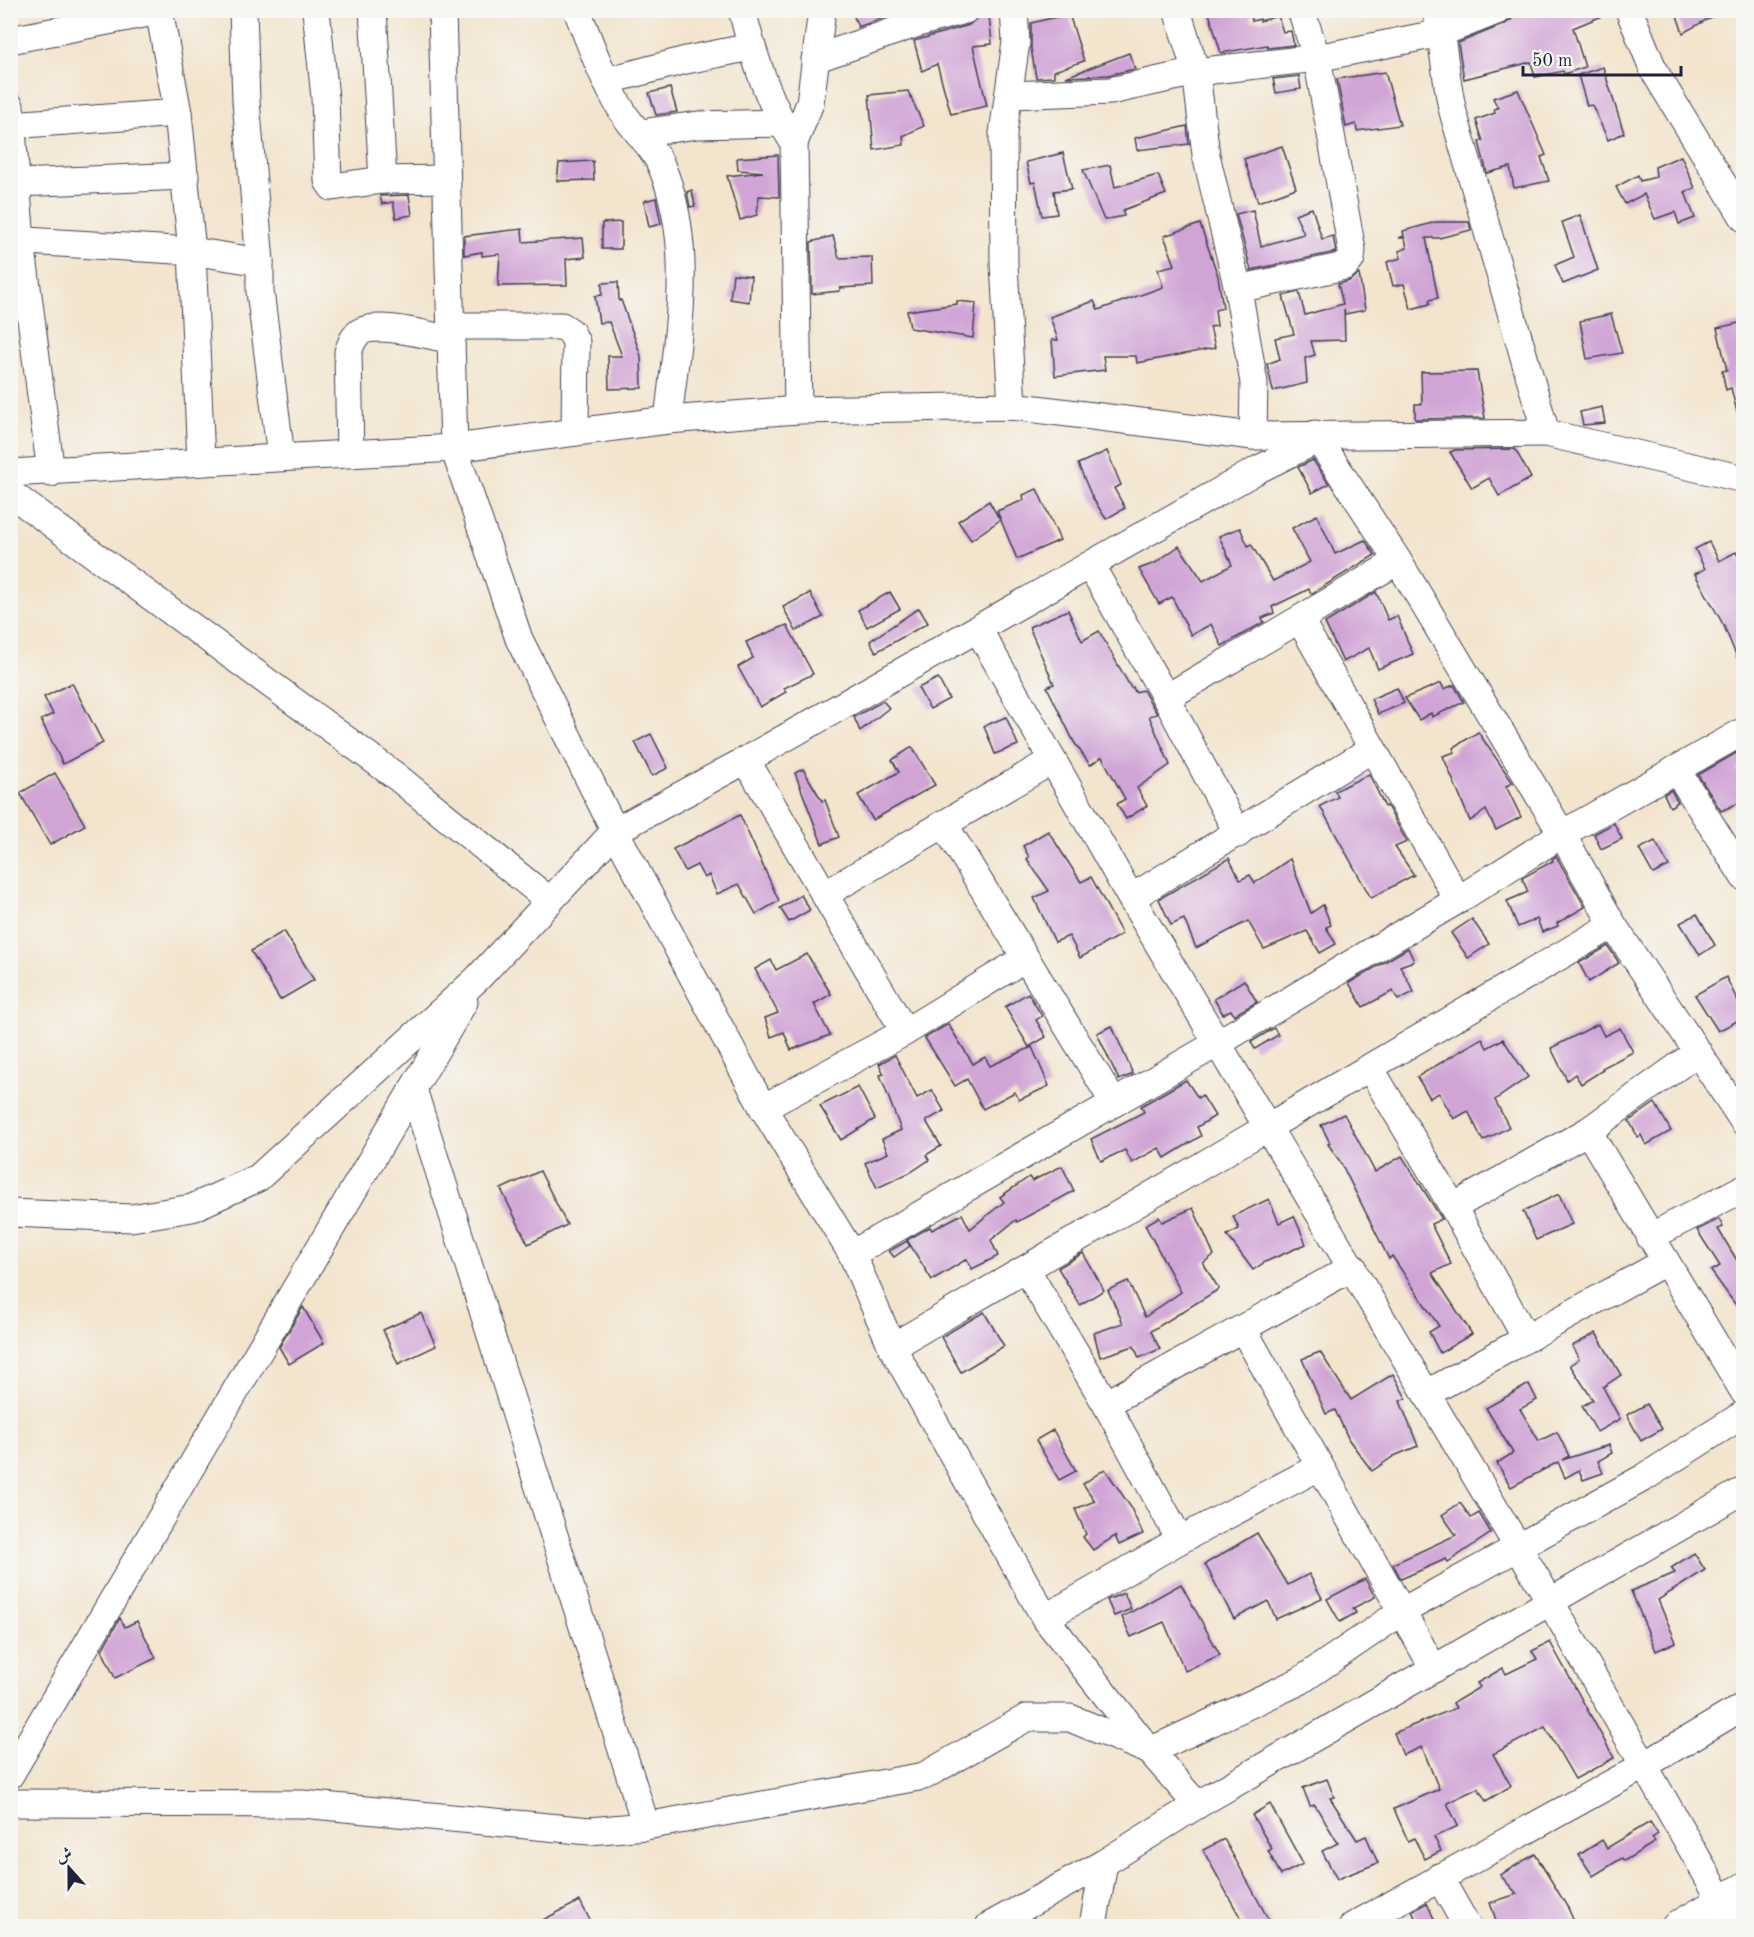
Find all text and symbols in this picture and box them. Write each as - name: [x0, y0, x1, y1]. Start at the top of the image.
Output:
- scale bar: [1523, 39, 1680, 77]
- text: 50 m: [1532, 52, 1572, 70]
- north arrow: [39, 1838, 99, 1898]
- text: ش: [54, 1846, 75, 1866]

